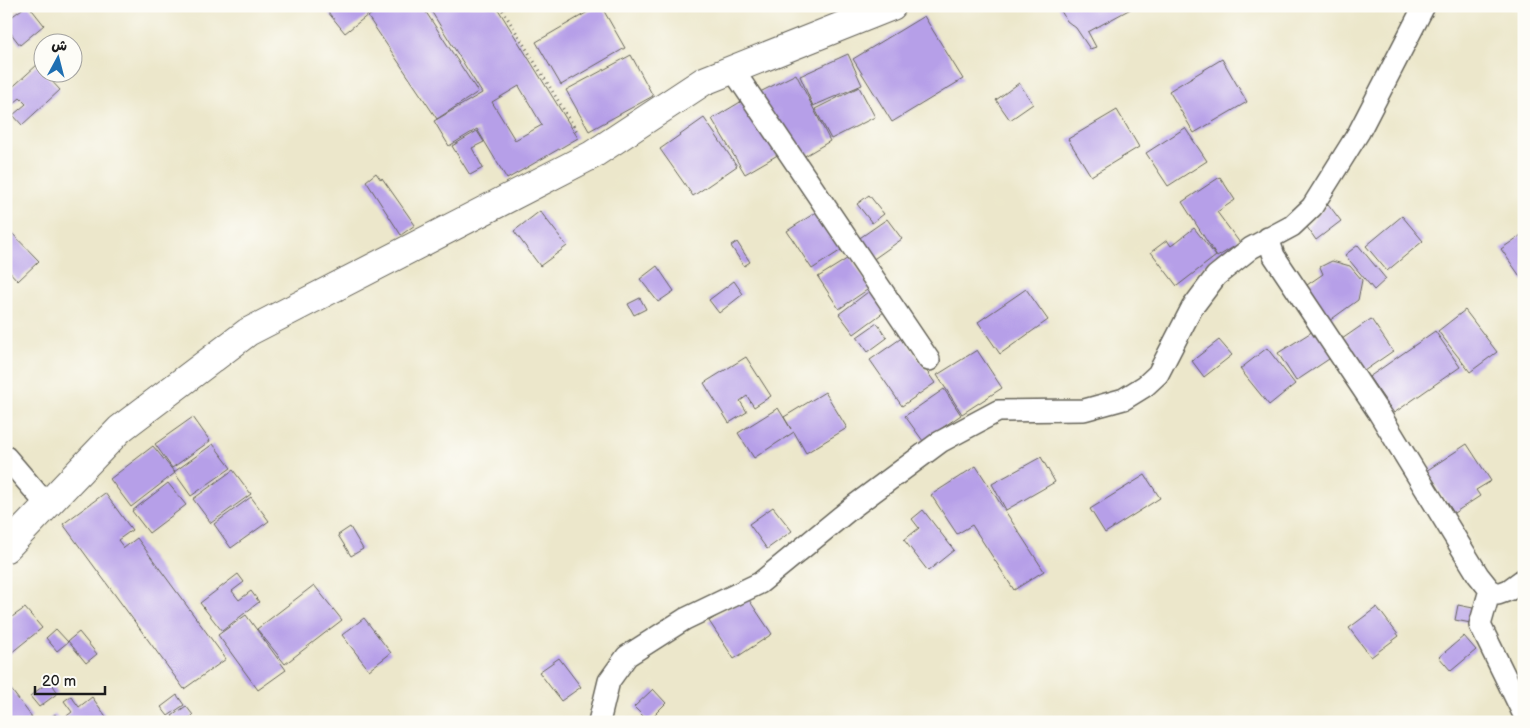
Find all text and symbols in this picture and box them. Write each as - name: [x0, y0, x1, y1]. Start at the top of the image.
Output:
- north arrow: [32, 32, 82, 82]
- text: ش: [51, 36, 68, 55]
- scale bar: [35, 663, 105, 695]
- text: 20 m: [42, 672, 76, 691]

